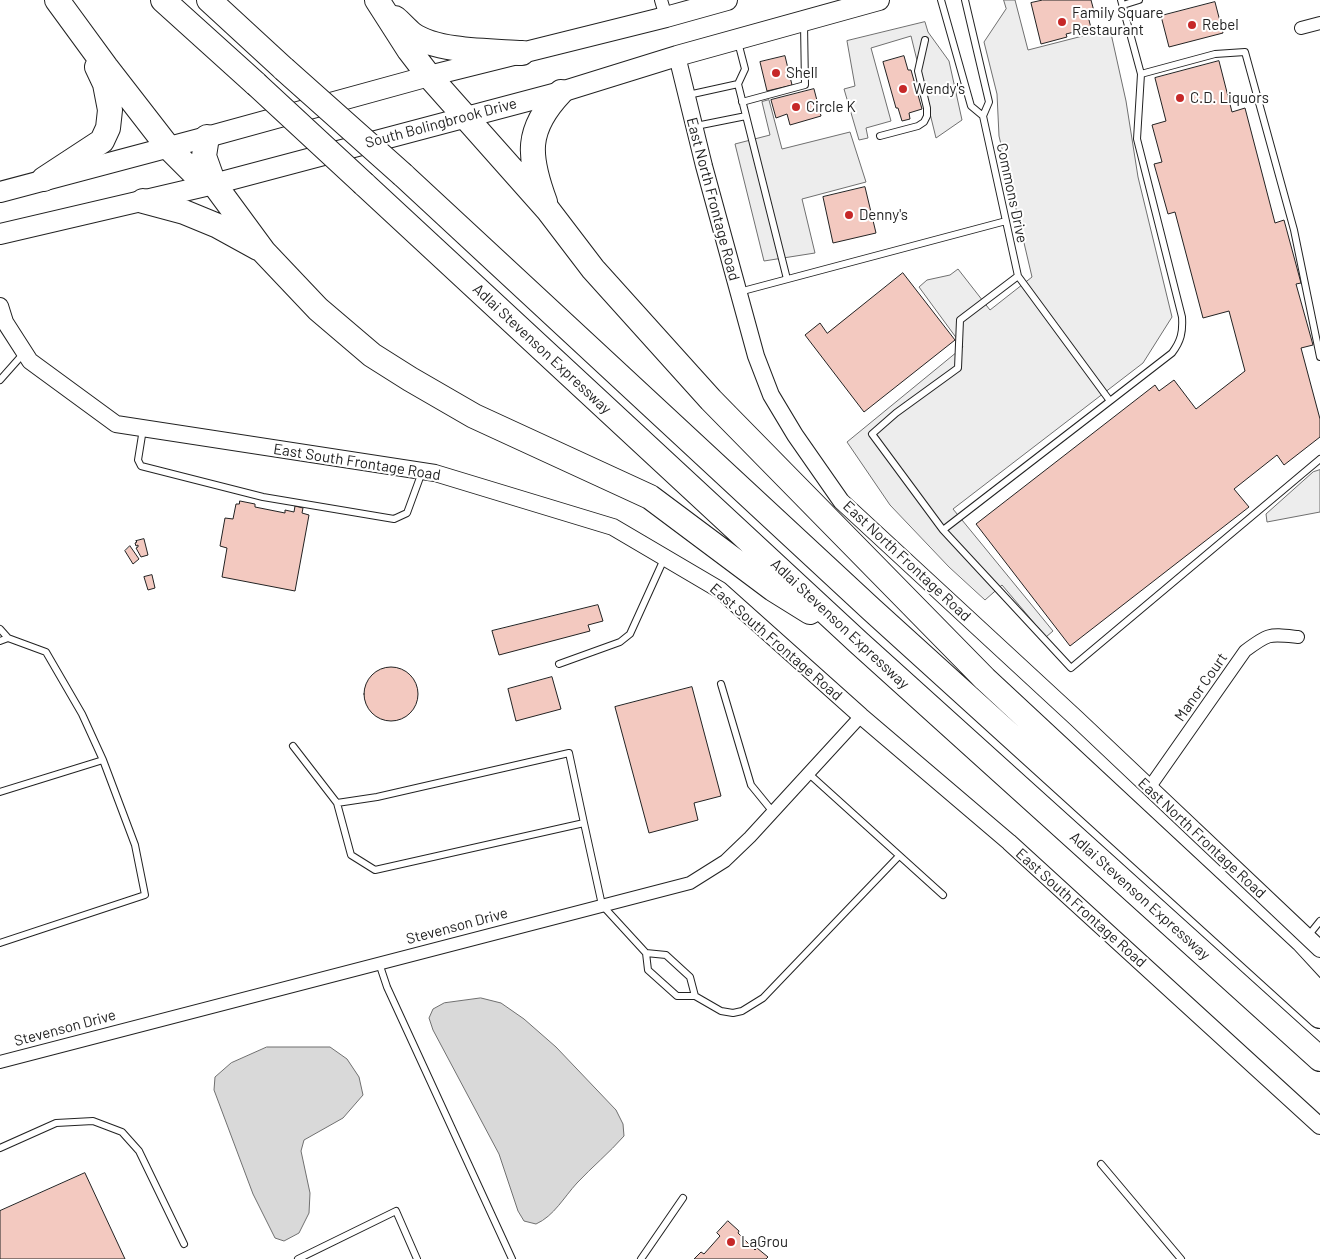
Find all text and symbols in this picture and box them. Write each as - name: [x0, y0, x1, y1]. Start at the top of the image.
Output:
- place label: Family Square Restaurant: [1072, 4, 1163, 39]
- marker: Family Square Restaurant: [1056, 16, 1068, 28]
- place label: Rebel: [1202, 16, 1239, 34]
- marker: Rebel: [1186, 19, 1198, 31]
- place label: Shell: [786, 64, 818, 82]
- marker: Shell: [770, 67, 782, 79]
- place label: Wendy's: [913, 80, 965, 98]
- marker: Wendy's: [897, 83, 909, 95]
- place label: C.D. Liquors: [1190, 89, 1269, 107]
- marker: C.D. Liquors: [1174, 92, 1186, 104]
- street label: South Bolingbrook Drive: [363, 94, 519, 152]
- place label: Circle K: [806, 98, 856, 116]
- marker: Circle K: [790, 101, 802, 113]
- street label: East North Frontage Road: [683, 115, 743, 283]
- street label: Commons Drive: [993, 141, 1031, 245]
- place label: Denny's: [859, 206, 908, 224]
- marker: Denny's: [843, 209, 855, 221]
- street label: Adlai Stevenson Expressway: [469, 280, 615, 418]
- street label: East South Frontage Road: [272, 440, 442, 484]
- street label: East North Frontage Road: [839, 497, 975, 625]
- street label: Adlai Stevenson Expressway: [767, 555, 913, 693]
- street label: East South Frontage Road: [706, 580, 846, 704]
- street label: Manor Court: [1171, 649, 1231, 725]
- street label: East North Frontage Road: [1134, 774, 1270, 902]
- street label: Adlai Stevenson Expressway: [1066, 828, 1214, 964]
- street label: East South Frontage Road: [1012, 845, 1150, 971]
- street label: Stevenson Drive: [404, 904, 510, 948]
- street label: Stevenson Drive: [12, 1006, 118, 1050]
- place label: LaGrou: [741, 1233, 788, 1251]
- marker: LaGrou: [725, 1236, 737, 1248]

